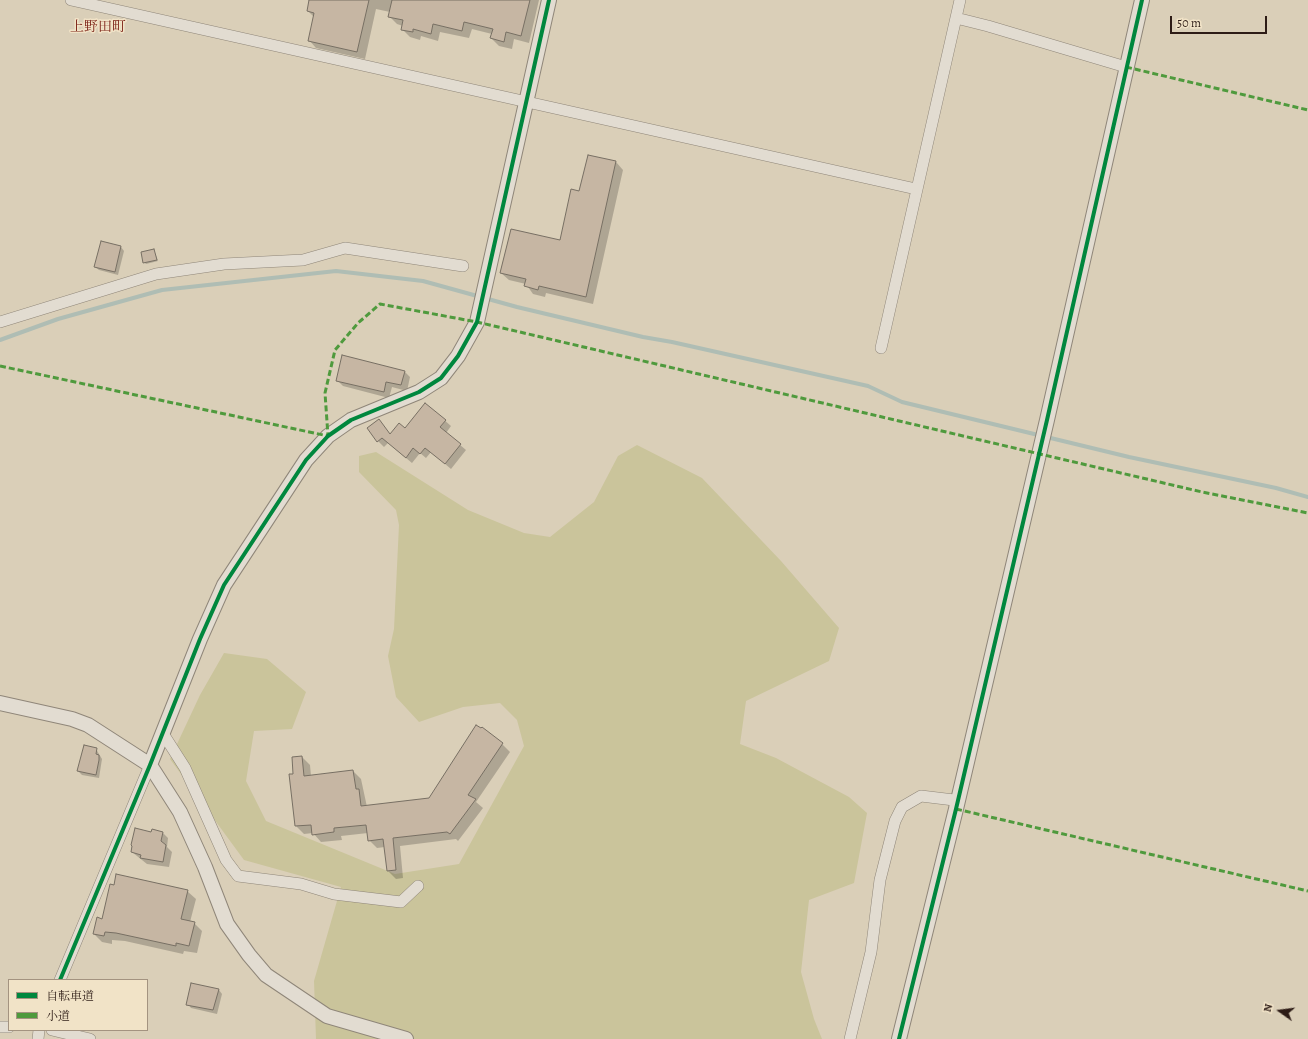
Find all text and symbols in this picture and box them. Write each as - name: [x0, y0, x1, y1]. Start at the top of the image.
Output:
- scale bar: [1172, 8, 1269, 34]
- text: 50 m: [1177, 15, 1201, 31]
- district label: 上野田町: [70, 20, 126, 36]
- legend: [8, 979, 148, 1031]
- text: 自転車道: [46, 988, 94, 1004]
- north arrow: [1260, 991, 1300, 1031]
- text: N: [1260, 1002, 1276, 1014]
- text: 小道: [46, 1008, 70, 1024]

